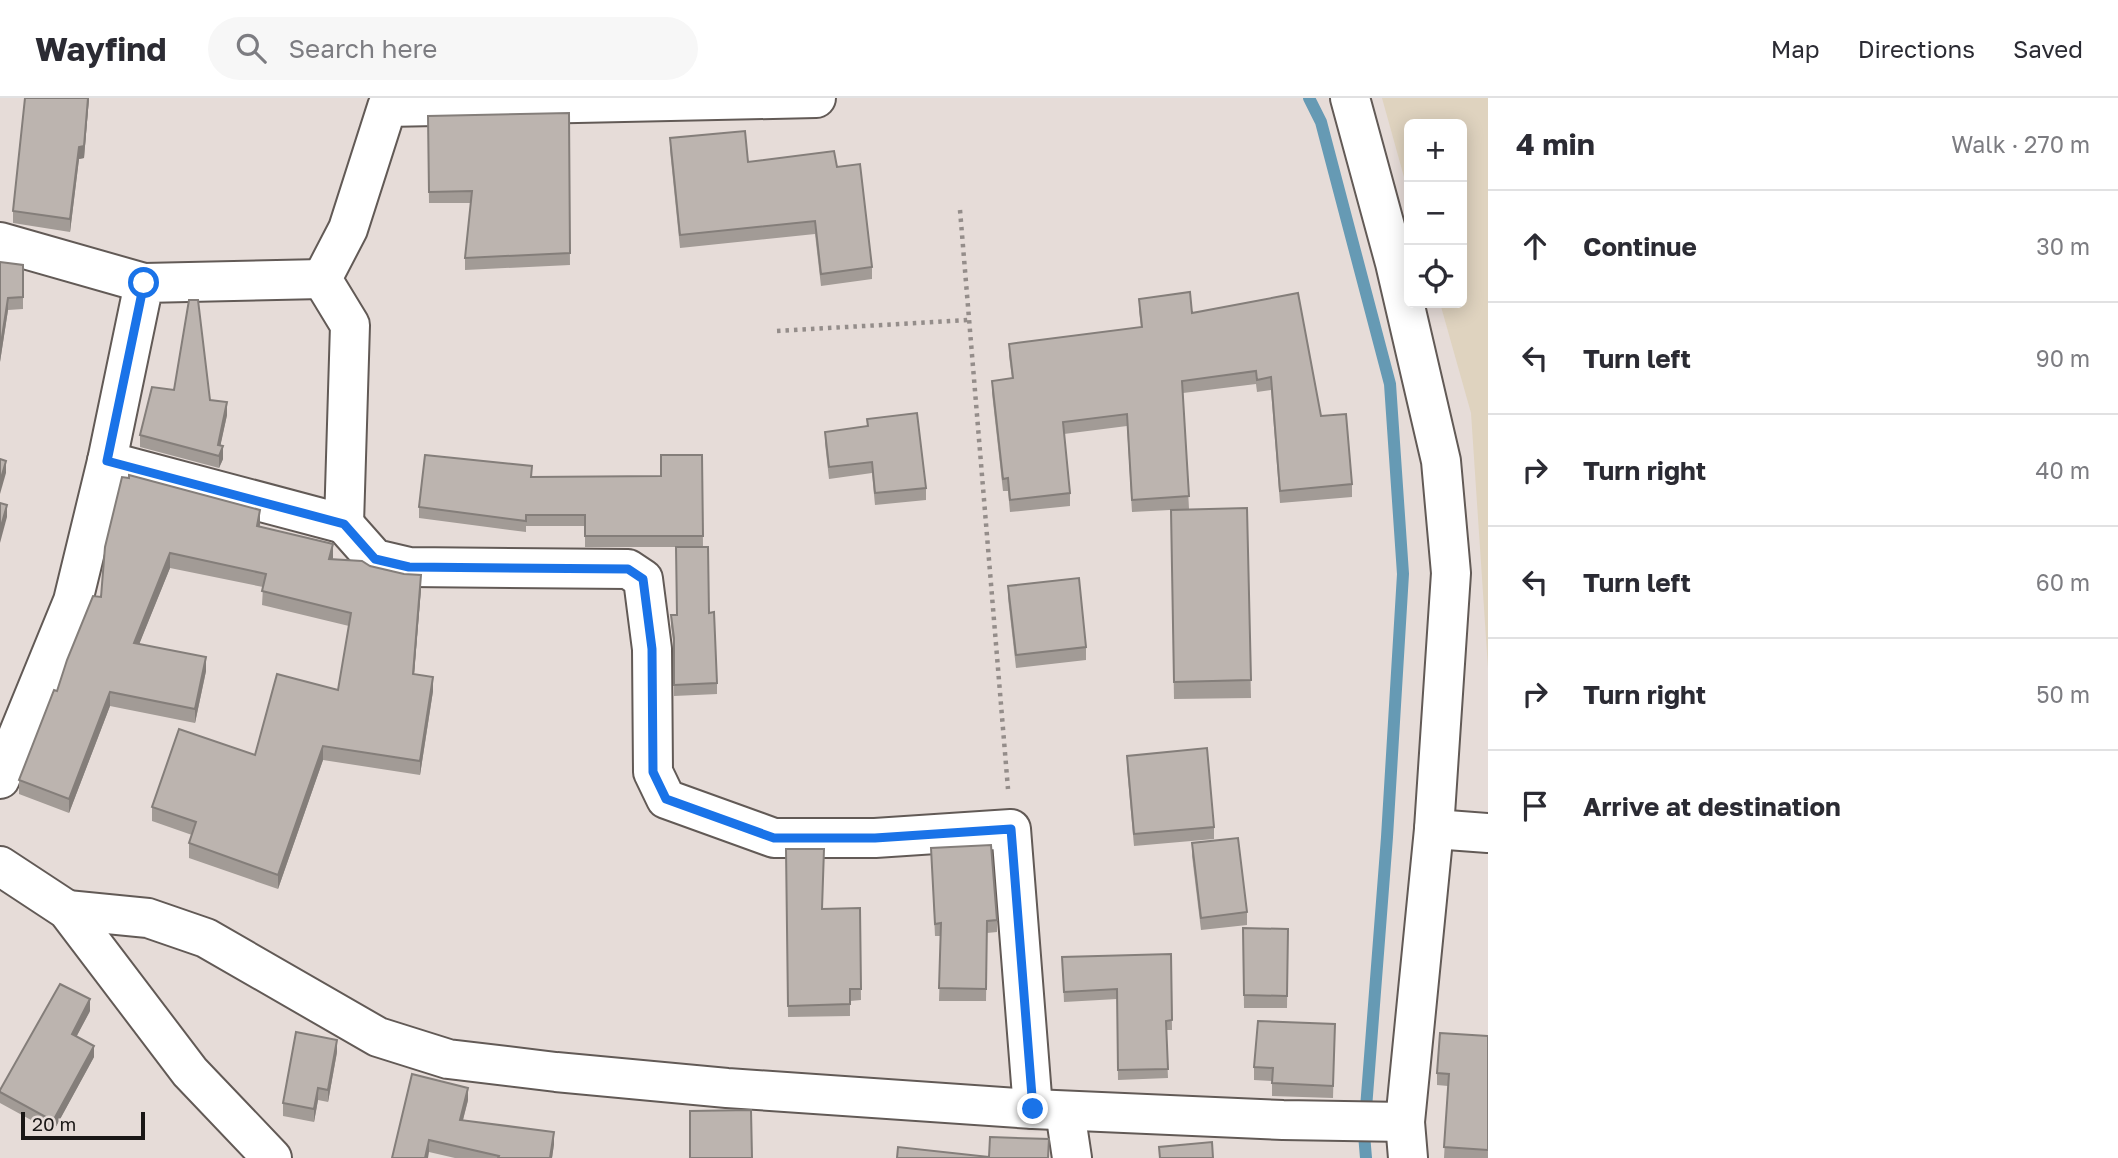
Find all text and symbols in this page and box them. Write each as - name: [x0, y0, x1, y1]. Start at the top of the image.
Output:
- search box: [208, 17, 698, 80]
- text: Wayfind: [35, 29, 166, 68]
- icon: search: [232, 29, 270, 67]
- text: Search here: [288, 33, 437, 64]
- text: Map: [1771, 34, 1820, 63]
- text: Directions: [1858, 34, 1975, 63]
- text: Saved: [2013, 34, 2083, 63]
- map controls: [1404, 119, 1467, 308]
- button: +: [1404, 119, 1467, 182]
- text: 4 min: [1516, 126, 1595, 162]
- text: Walk · 270 m: [1951, 130, 2090, 158]
- button: −: [1404, 182, 1467, 245]
- icon: ahead: [1516, 227, 1554, 265]
- text: Continue: [1583, 231, 1697, 262]
- text: 30 m: [2036, 232, 2090, 260]
- button: locate: [1404, 245, 1467, 308]
- route start: [128, 267, 159, 298]
- icon: left: [1516, 339, 1554, 377]
- text: Turn left: [1583, 343, 1691, 374]
- text: 90 m: [2036, 344, 2090, 372]
- icon: right: [1516, 451, 1554, 489]
- text: Turn right: [1583, 455, 1706, 486]
- text: 40 m: [2036, 456, 2090, 484]
- icon: left: [1516, 563, 1554, 601]
- text: Turn left: [1583, 567, 1691, 598]
- text: 60 m: [2036, 568, 2090, 596]
- icon: right: [1516, 675, 1554, 713]
- text: Turn right: [1583, 679, 1706, 710]
- text: 50 m: [2036, 680, 2090, 708]
- icon: arrive: [1516, 787, 1554, 825]
- text: Arrive at destination: [1583, 791, 1841, 822]
- route end: [1017, 1093, 1048, 1124]
- scale bar: [21, 1109, 145, 1141]
- text: 20 m: [32, 1112, 76, 1135]

